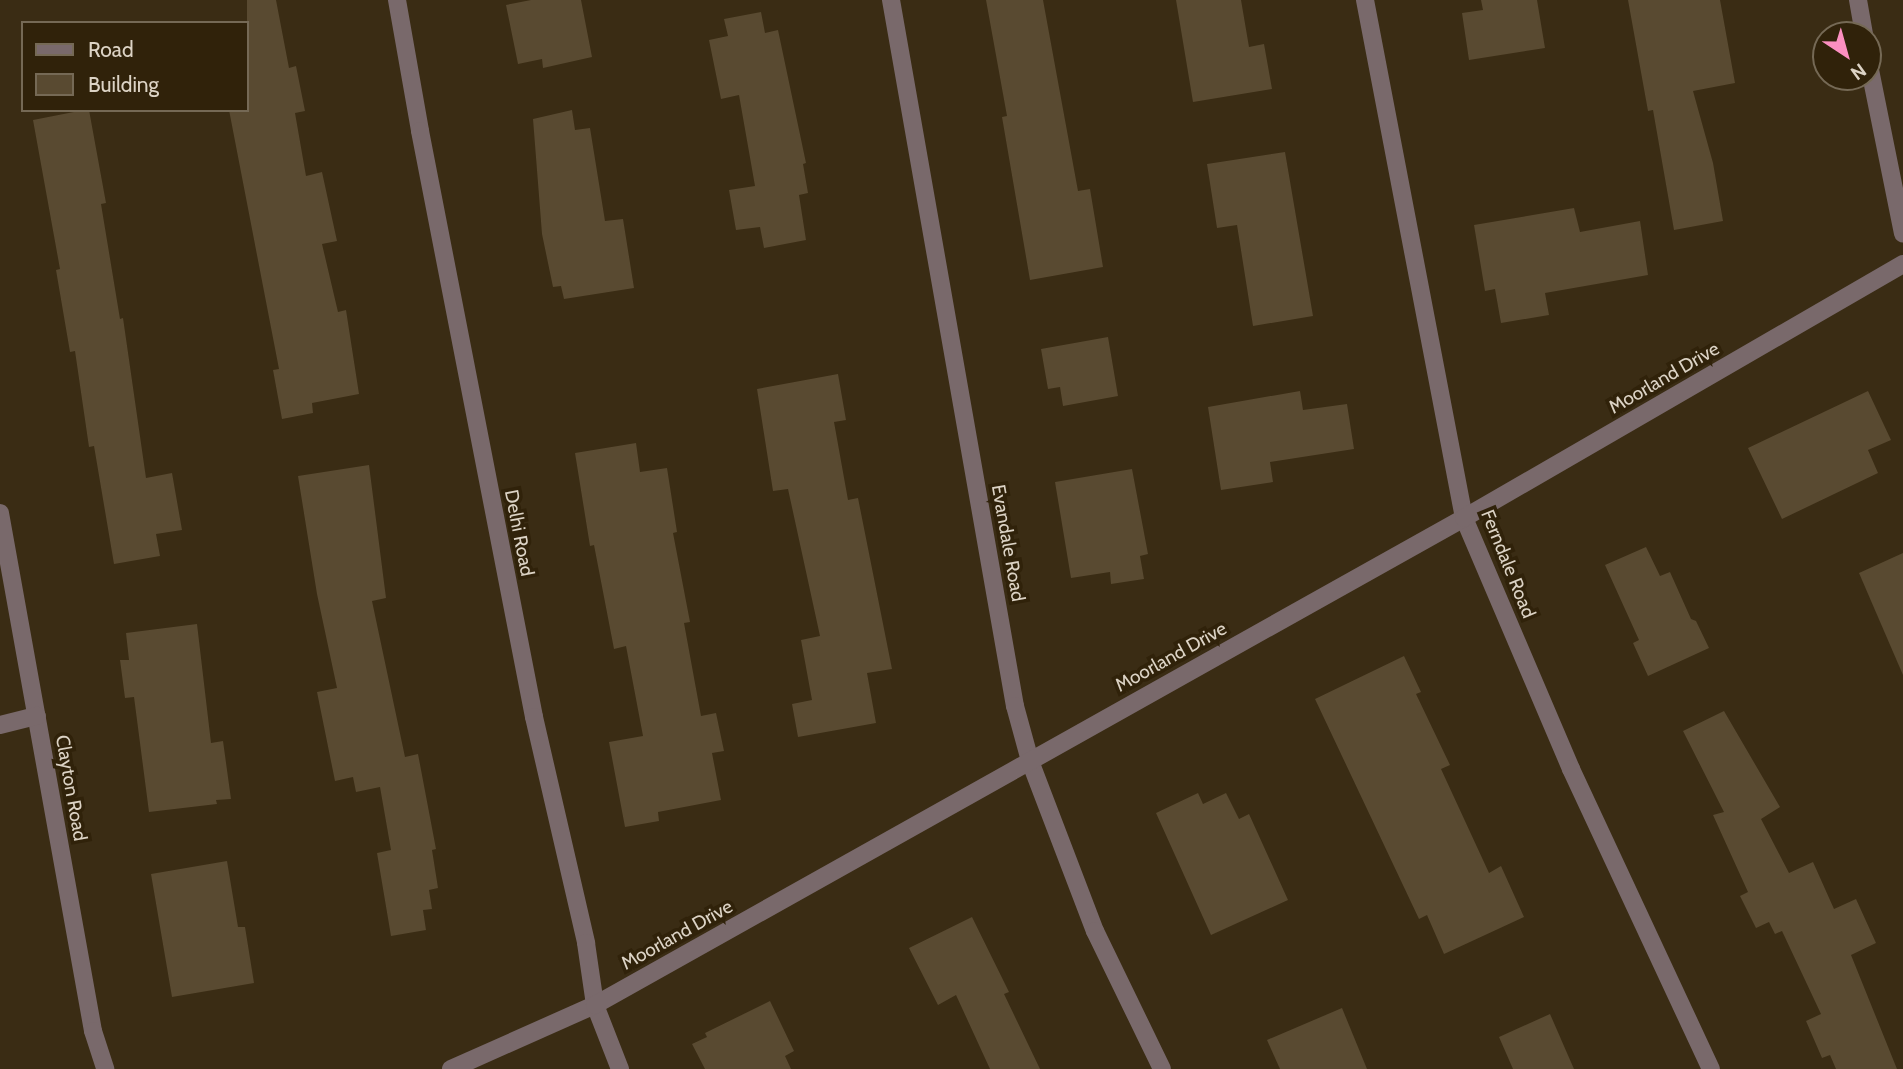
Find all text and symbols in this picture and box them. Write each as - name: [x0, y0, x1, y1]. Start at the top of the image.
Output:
- legend: [21, 21, 248, 112]
- north arrow: [1812, 21, 1882, 91]
- text: Road: [88, 37, 134, 62]
- text: N: [1846, 59, 1871, 85]
- text: Building: [88, 72, 159, 97]
- street label: Moorland Drive: [1605, 337, 1723, 419]
- street label: Evandale Road: [986, 483, 1030, 603]
- street label: Delhi Road: [499, 488, 539, 578]
- street label: Ferndale Road: [1476, 507, 1540, 621]
- street label: Moorland Drive: [1111, 617, 1231, 697]
- street label: Clayton Road: [50, 733, 92, 843]
- street label: Moorland Drive: [617, 895, 737, 975]

